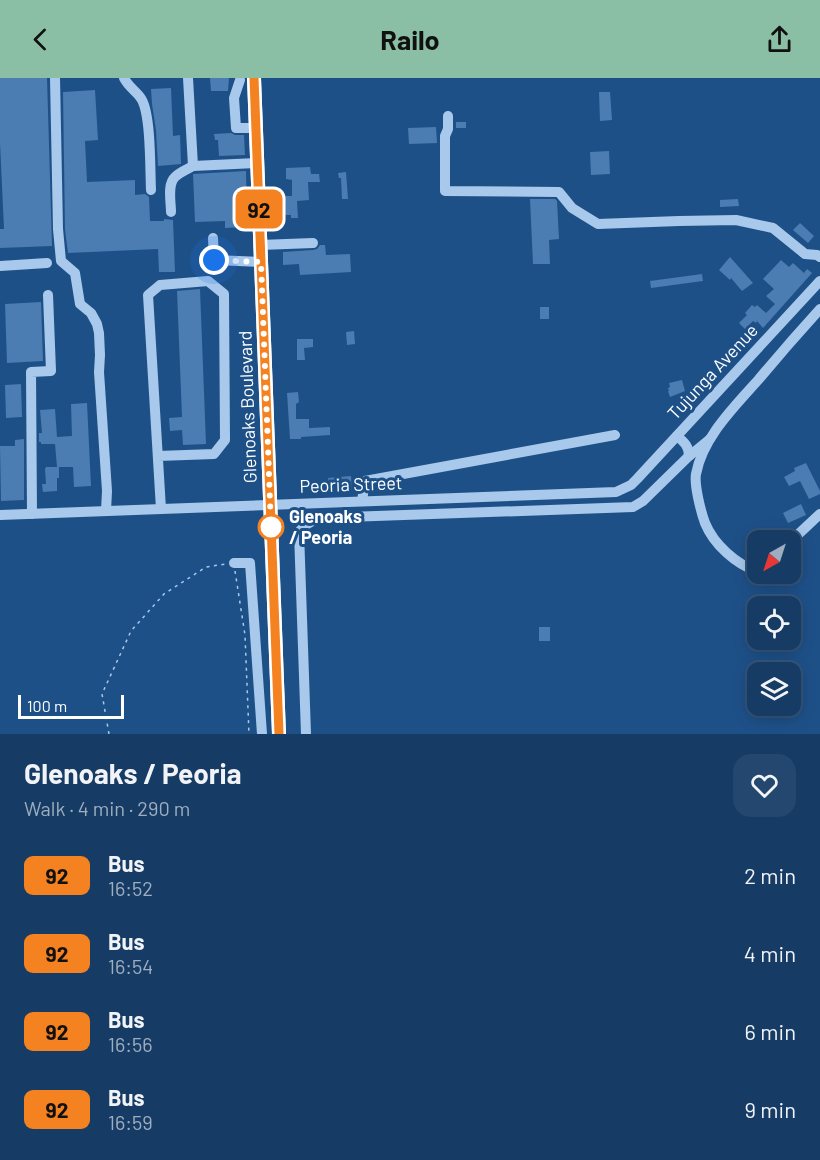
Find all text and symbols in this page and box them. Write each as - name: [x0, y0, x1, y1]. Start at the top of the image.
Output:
- icon: back: [24, 23, 57, 56]
- text: Railo: [380, 23, 440, 55]
- icon: share: [763, 23, 796, 56]
- line badge: 92: [232, 190, 286, 228]
- text: 92: [248, 197, 270, 222]
- your location: [199, 245, 229, 275]
- street label: Tujunga Avenue: [662, 319, 762, 424]
- street label: Glenoaks Boulevard: [233, 330, 261, 484]
- street label: Peoria Street: [299, 471, 403, 497]
- place label: Glenoaks / Peoria: [289, 505, 362, 548]
- marker: Glenoaks / Peoria: [258, 514, 284, 540]
- north arrow: [747, 530, 801, 584]
- map controls: [747, 530, 801, 716]
- button: locate: [747, 596, 801, 650]
- button: layers: [747, 662, 801, 716]
- scale bar: [18, 692, 124, 720]
- text: 100 m: [27, 696, 67, 715]
- button: heart: [733, 754, 796, 817]
- text: Glenoaks / Peoria: [24, 756, 241, 790]
- text: Walk · 4 min · 290 m: [24, 796, 190, 820]
- text: Bus: [108, 850, 145, 876]
- text: 2 min: [744, 862, 796, 888]
- text: 92: [46, 863, 68, 888]
- text: 16:52: [108, 876, 153, 900]
- text: Bus: [108, 928, 145, 954]
- text: 4 min: [744, 940, 796, 966]
- text: 92: [46, 941, 68, 966]
- text: 16:54: [108, 954, 153, 978]
- text: Bus: [108, 1006, 145, 1032]
- text: 6 min: [745, 1018, 796, 1044]
- text: 92: [46, 1019, 68, 1044]
- text: 16:56: [108, 1032, 153, 1056]
- text: Bus: [108, 1084, 145, 1110]
- text: 9 min: [744, 1096, 796, 1122]
- text: 92: [46, 1097, 68, 1122]
- text: 16:59: [108, 1110, 153, 1134]

